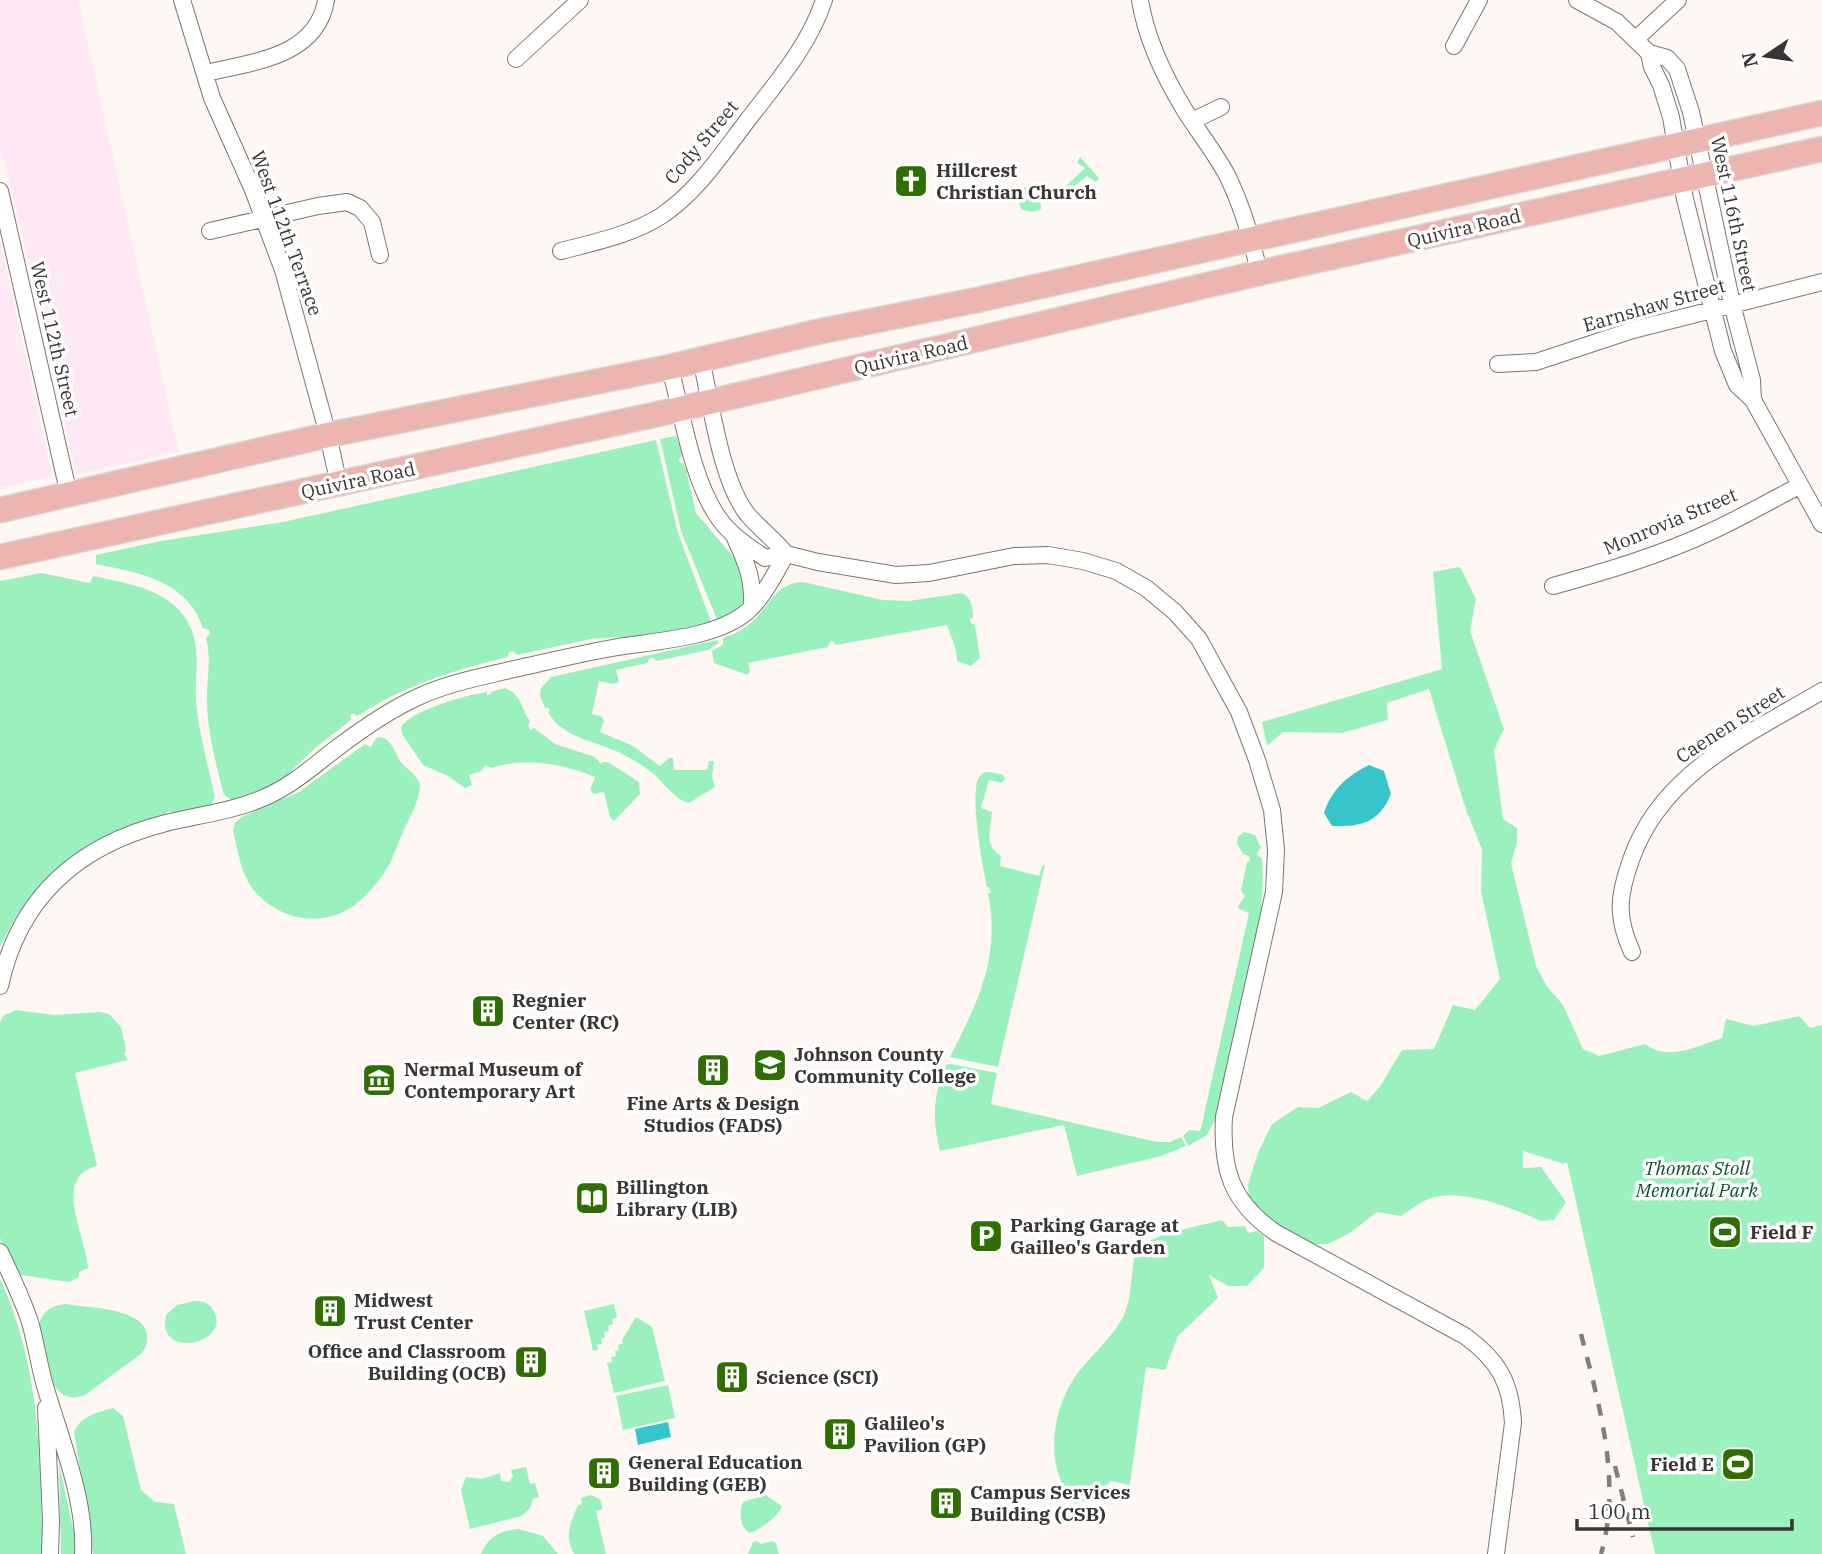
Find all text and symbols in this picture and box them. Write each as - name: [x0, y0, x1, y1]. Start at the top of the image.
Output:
- north arrow: [1731, 21, 1801, 91]
- text: N: [1736, 50, 1763, 70]
- street label: Cody Street: [659, 95, 743, 189]
- street label: West 116th Street: [1706, 134, 1762, 294]
- street label: West 112th Terrace: [246, 147, 328, 319]
- place label: Hillcrest Christian Church: [936, 158, 1097, 204]
- church icon: Hillcrest Christian Church: [892, 162, 930, 200]
- street label: Quivira Road: [1405, 203, 1523, 253]
- street label: West 112th Street: [25, 259, 85, 419]
- street label: Earnshaw Street: [1580, 273, 1728, 337]
- street label: Quivira Road: [852, 330, 970, 380]
- street label: Quivira Road: [299, 456, 417, 504]
- street label: Monrovia Street: [1600, 482, 1741, 560]
- street label: Caenen Street: [1671, 680, 1789, 768]
- place label: Regnier Center (RC): [512, 988, 619, 1034]
- building icon: Regnier Center (RC): [469, 992, 507, 1030]
- place label: Johnson County Community College: [794, 1042, 976, 1088]
- school or university icon: Johnson County Community College: [751, 1046, 789, 1084]
- building icon: Fine Arts & Design Studios (FADS): [694, 1051, 732, 1089]
- place label: Nermal Museum of Contemporary Art: [404, 1057, 584, 1103]
- museum icon: Nermal Museum of Contemporary Art: [360, 1061, 398, 1099]
- place label: Fine Arts & Design Studios (FADS): [626, 1091, 800, 1137]
- park label: Thomas Stoll Memorial Park: [1635, 1156, 1759, 1202]
- place label: Billington Library (LIB): [616, 1175, 738, 1221]
- library icon: Billington Library (LIB): [573, 1179, 611, 1217]
- place label: Parking Garage at Gailleo's Garden: [1010, 1213, 1179, 1259]
- sports icon: Field F: [1706, 1213, 1744, 1251]
- parking icon: Parking Garage at Gailleo's Garden: [967, 1217, 1005, 1255]
- place label: Field F: [1750, 1220, 1814, 1244]
- place label: Midwest Trust Center: [354, 1288, 474, 1334]
- building icon: Midwest Trust Center: [311, 1292, 349, 1330]
- place label: Office and Classroom Building (OCB): [308, 1339, 506, 1385]
- building icon: Office and Classroom Building (OCB): [512, 1343, 550, 1381]
- building icon: Science (SCI): [713, 1358, 751, 1396]
- place label: Science (SCI): [756, 1365, 879, 1389]
- place label: Galileo's Pavilion (GP): [864, 1411, 986, 1457]
- building icon: Galileo's Pavilion (GP): [821, 1415, 859, 1453]
- sports icon: Field E: [1719, 1445, 1757, 1483]
- place label: General Education Building (GEB): [628, 1450, 803, 1496]
- place label: Field E: [1650, 1452, 1714, 1476]
- building icon: General Education Building (GEB): [585, 1454, 623, 1492]
- place label: Campus Services Building (CSB): [970, 1480, 1130, 1526]
- building icon: Campus Services Building (CSB): [927, 1484, 965, 1522]
- scale bar: [1577, 1488, 1792, 1532]
- text: 100 m: [1588, 1497, 1651, 1525]

